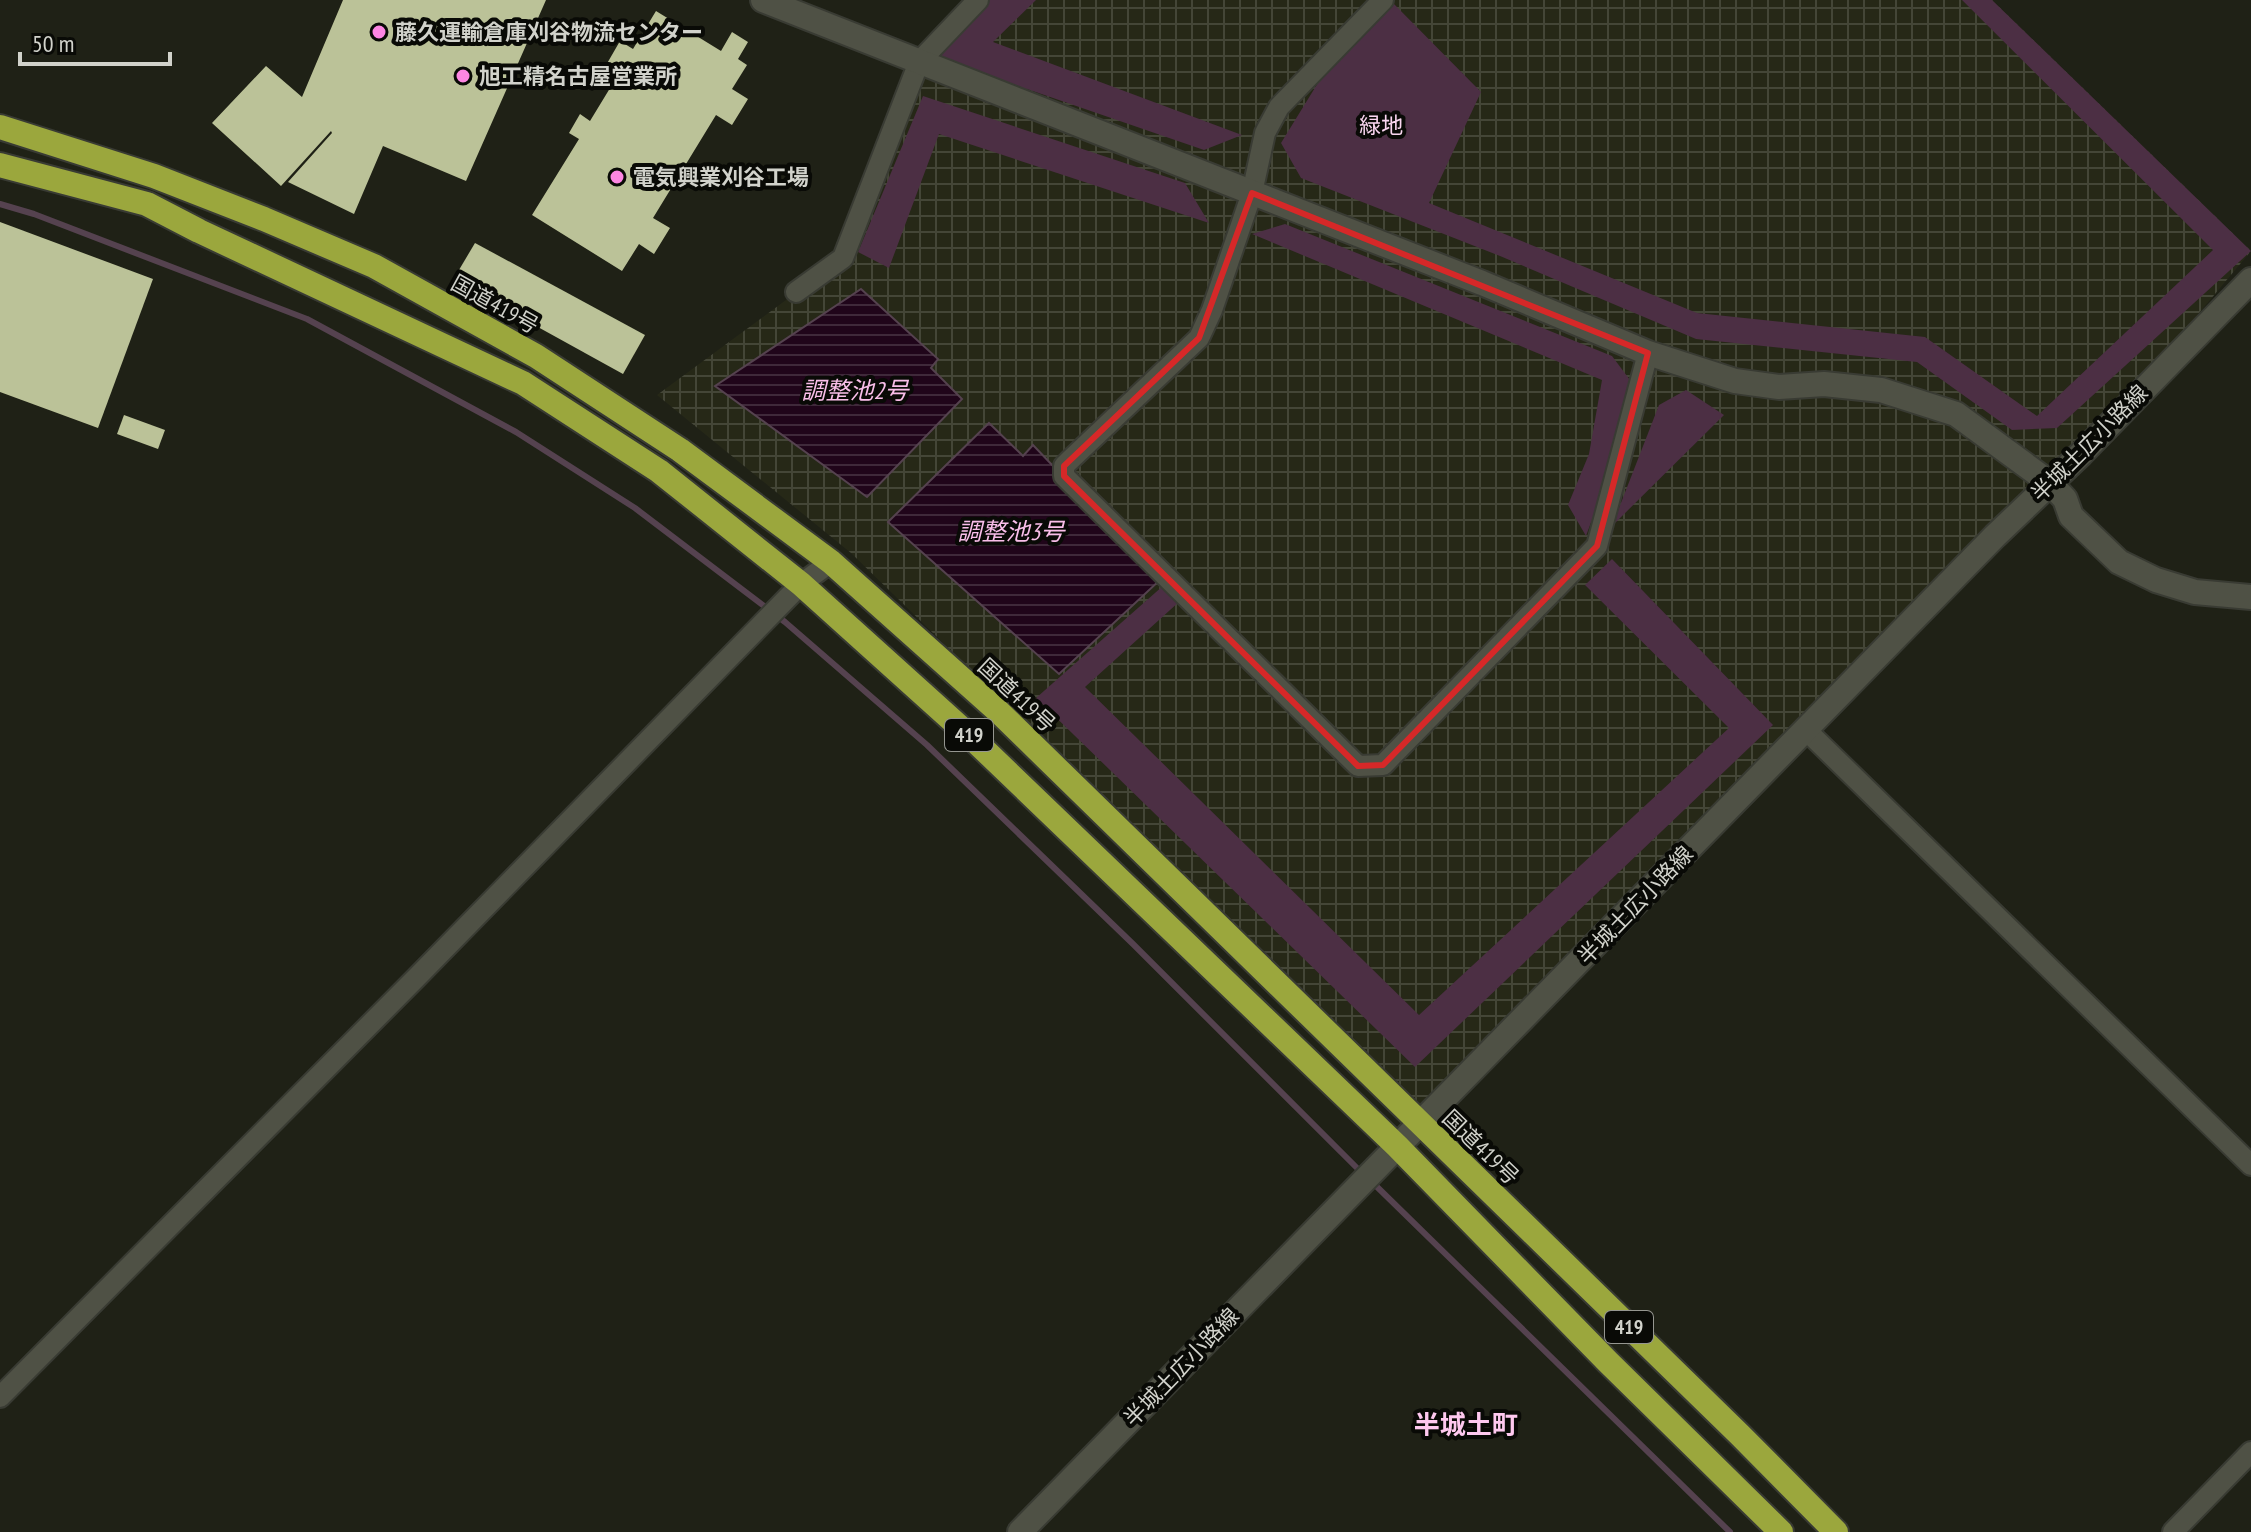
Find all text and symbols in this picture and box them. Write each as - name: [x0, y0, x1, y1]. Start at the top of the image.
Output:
- scale bar: [20, 16, 170, 66]
- place label: 藤久運輸倉庫刈谷物流センター: [395, 18, 703, 46]
- marker: 藤久運輸倉庫刈谷物流センター: [370, 23, 388, 41]
- text: 50 m: [32, 28, 74, 59]
- place label: 旭工精名古屋営業所: [479, 62, 677, 90]
- marker: 旭工精名古屋営業所: [454, 67, 472, 85]
- park label: 緑地: [1359, 111, 1403, 139]
- place label: 電気興業刈谷工場: [633, 163, 809, 191]
- marker: 電気興業刈谷工場: [608, 168, 626, 186]
- street label: 国道419号: [446, 269, 544, 339]
- water label: 調整池2号: [802, 375, 910, 406]
- street label: 半城土広小路線: [2025, 379, 2153, 507]
- water label: 調整池3号: [958, 516, 1066, 547]
- street label: 国道419号: [972, 652, 1062, 738]
- road number: 419: [945, 719, 993, 751]
- street label: 半城土広小路線: [1571, 840, 1699, 970]
- street label: 国道419号: [1437, 1104, 1525, 1190]
- street label: 半城土広小路線: [1117, 1302, 1245, 1432]
- road number: 419: [1605, 1311, 1653, 1343]
- district label: 半城土町: [1414, 1408, 1518, 1441]

